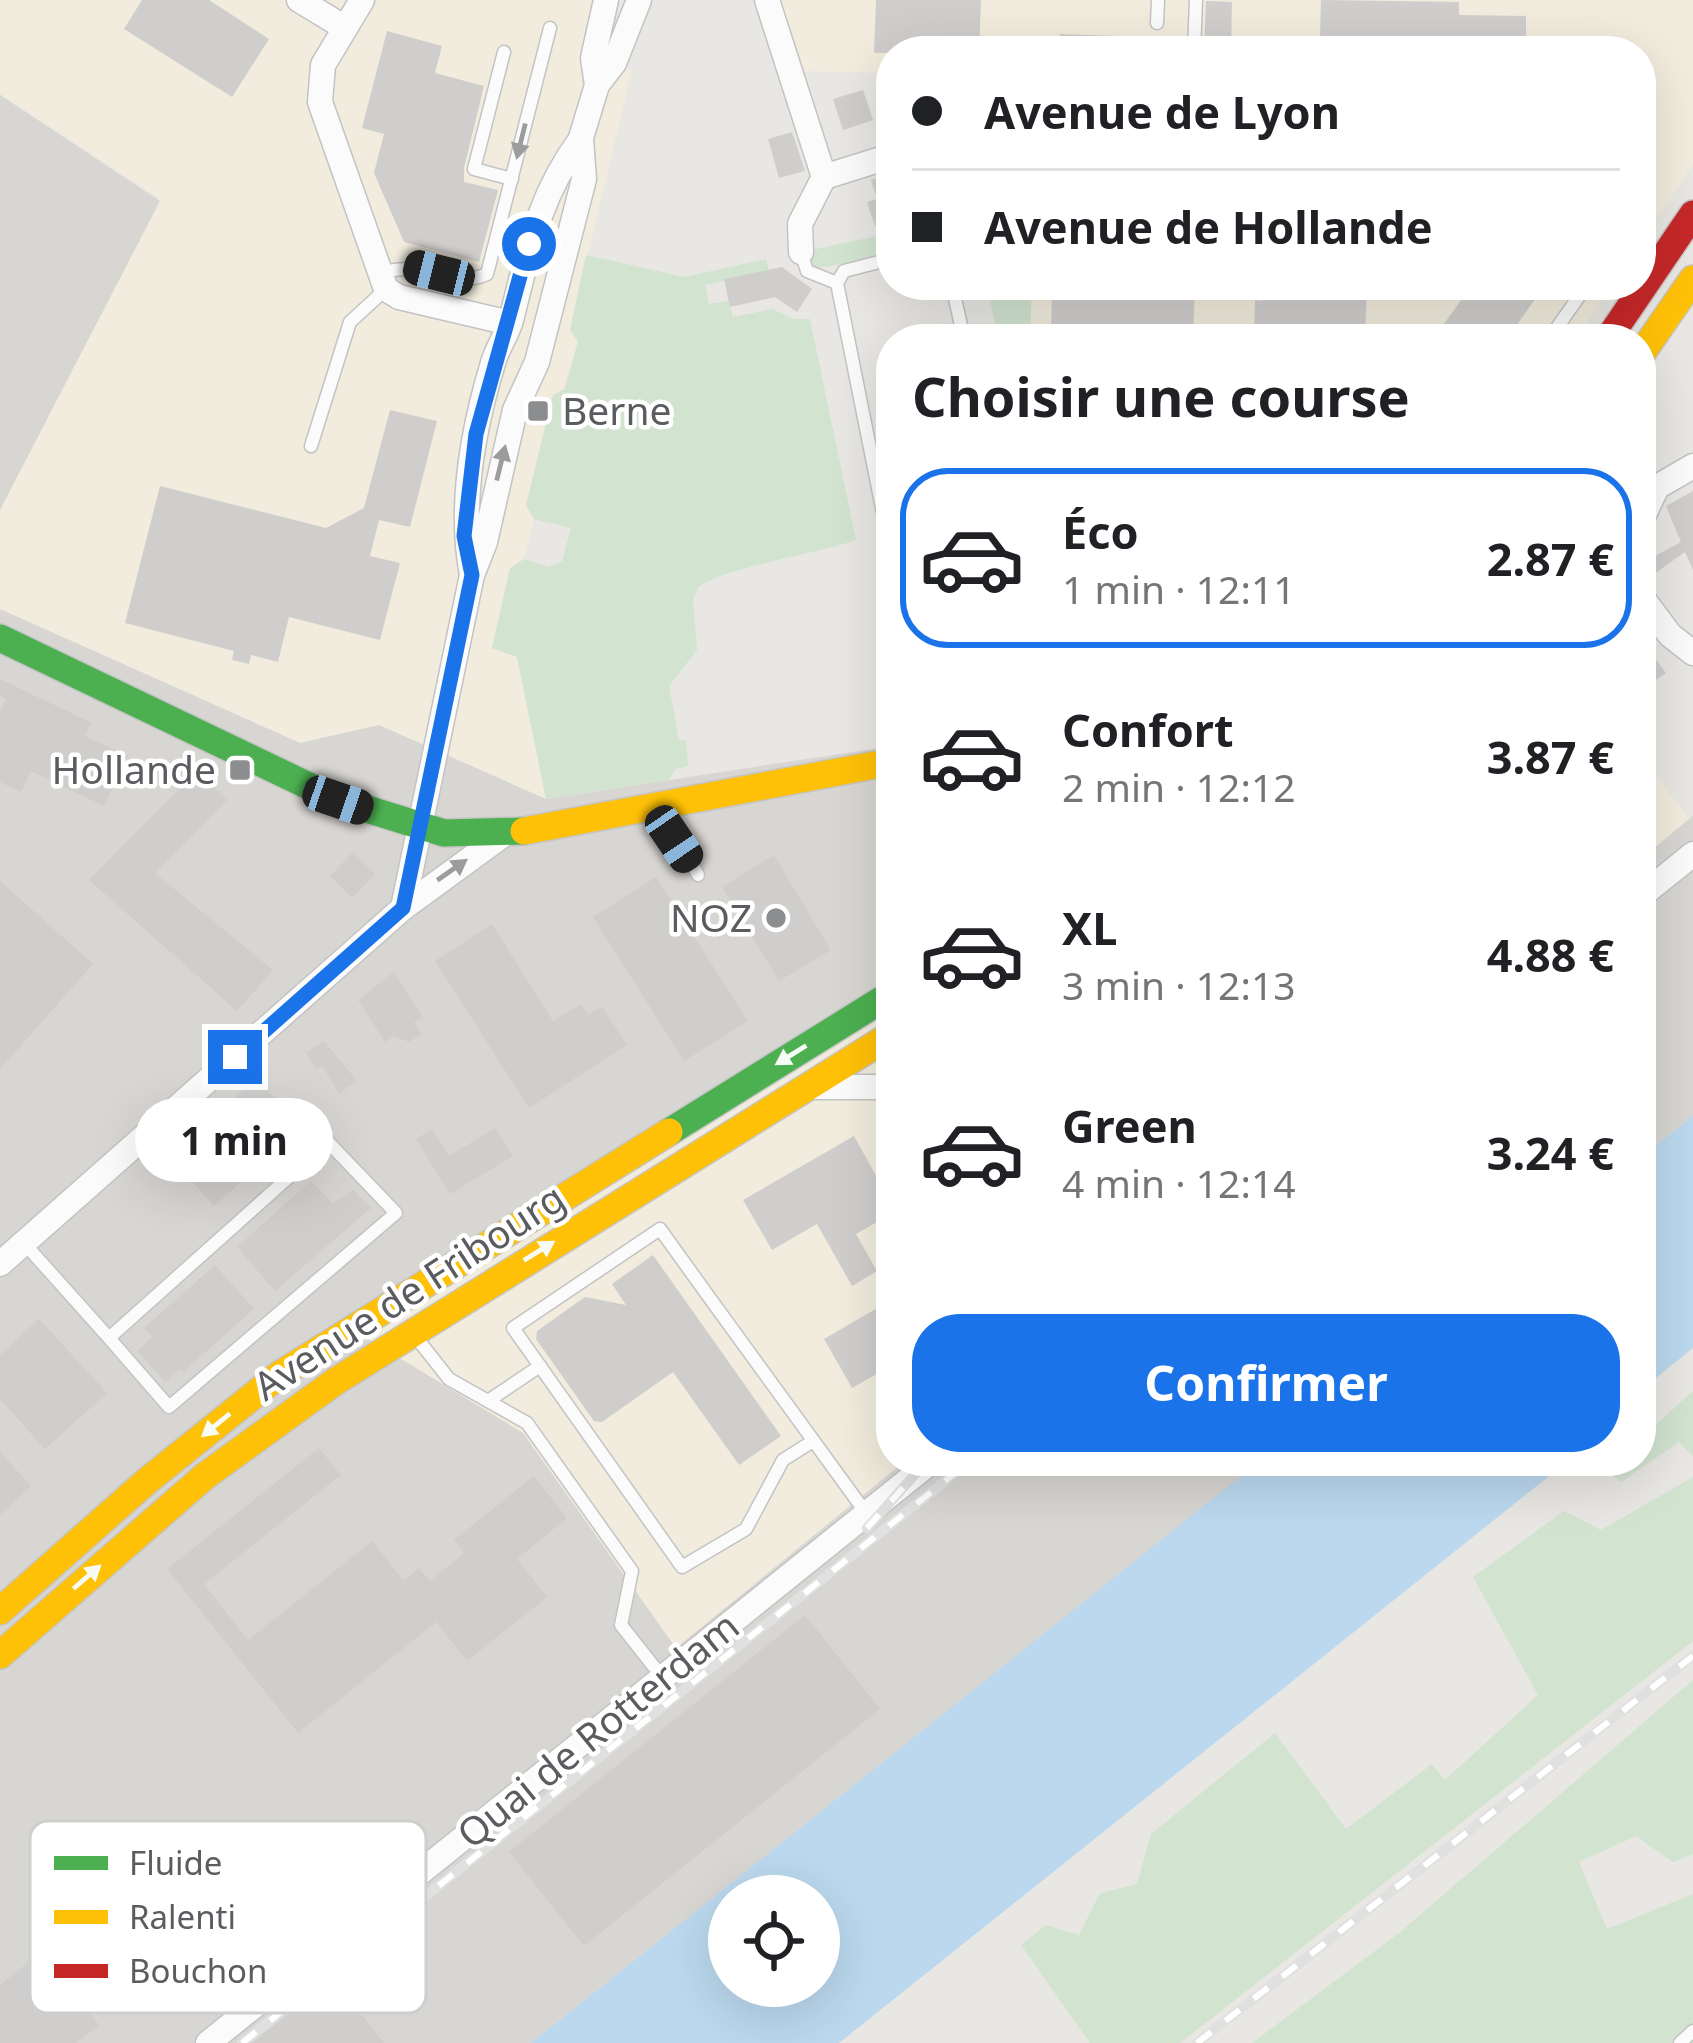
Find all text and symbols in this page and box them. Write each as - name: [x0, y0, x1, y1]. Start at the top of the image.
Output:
- text: Avenue de Lyon: [984, 81, 1340, 142]
- one-way arrow: [511, 123, 530, 160]
- text: Avenue de Hollande: [984, 196, 1433, 257]
- route start: [502, 217, 556, 271]
- car: [400, 247, 478, 299]
- text: Choisir une course: [912, 359, 1410, 433]
- place label: Berne: [562, 383, 672, 436]
- marker: Berne: [525, 398, 551, 424]
- one-way arrow: [492, 444, 511, 481]
- text: Éco: [1062, 501, 1139, 562]
- icon: car: [918, 504, 1026, 612]
- text: 2.87 €: [1487, 528, 1614, 589]
- text: 1 min · 12:11: [1062, 562, 1296, 615]
- text: Confort: [1062, 699, 1233, 760]
- icon: car: [918, 702, 1026, 810]
- text: 3.87 €: [1487, 726, 1614, 787]
- place label: Hollande: [51, 742, 216, 795]
- marker: Hollande: [227, 757, 253, 783]
- text: 2 min · 12:12: [1062, 760, 1296, 813]
- car: [298, 771, 378, 829]
- car: [639, 799, 709, 879]
- one-way arrow: [435, 859, 468, 882]
- place label: NOZ: [670, 890, 752, 943]
- text: XL: [1062, 897, 1117, 958]
- icon: car: [918, 900, 1026, 1008]
- marker: NOZ: [763, 905, 789, 931]
- text: 4.88 €: [1487, 924, 1614, 985]
- text: 3 min · 12:13: [1062, 958, 1296, 1011]
- route end: [208, 1030, 262, 1084]
- one-way arrow: [774, 1044, 808, 1065]
- text: Green: [1062, 1095, 1197, 1156]
- icon: car: [918, 1098, 1026, 1206]
- callout: 1 min: [136, 1099, 334, 1183]
- text: 1 min: [180, 1113, 288, 1166]
- text: 3.24 €: [1487, 1122, 1614, 1183]
- text: 4 min · 12:14: [1062, 1156, 1296, 1209]
- street label: Avenue de Fribourg: [242, 1170, 574, 1411]
- one-way arrow: [522, 1241, 556, 1262]
- button: Confirmer: [912, 1314, 1620, 1452]
- one-way arrow: [201, 1412, 232, 1437]
- one-way arrow: [72, 1564, 102, 1591]
- street label: Quai de Rotterdam: [445, 1599, 749, 1859]
- legend: [30, 1821, 426, 2013]
- text: Fluide: [129, 1840, 222, 1885]
- map controls: [708, 1875, 840, 2007]
- button: locate: [708, 1875, 840, 2007]
- text: Ralenti: [129, 1894, 236, 1939]
- text: Bouchon: [129, 1948, 267, 1993]

